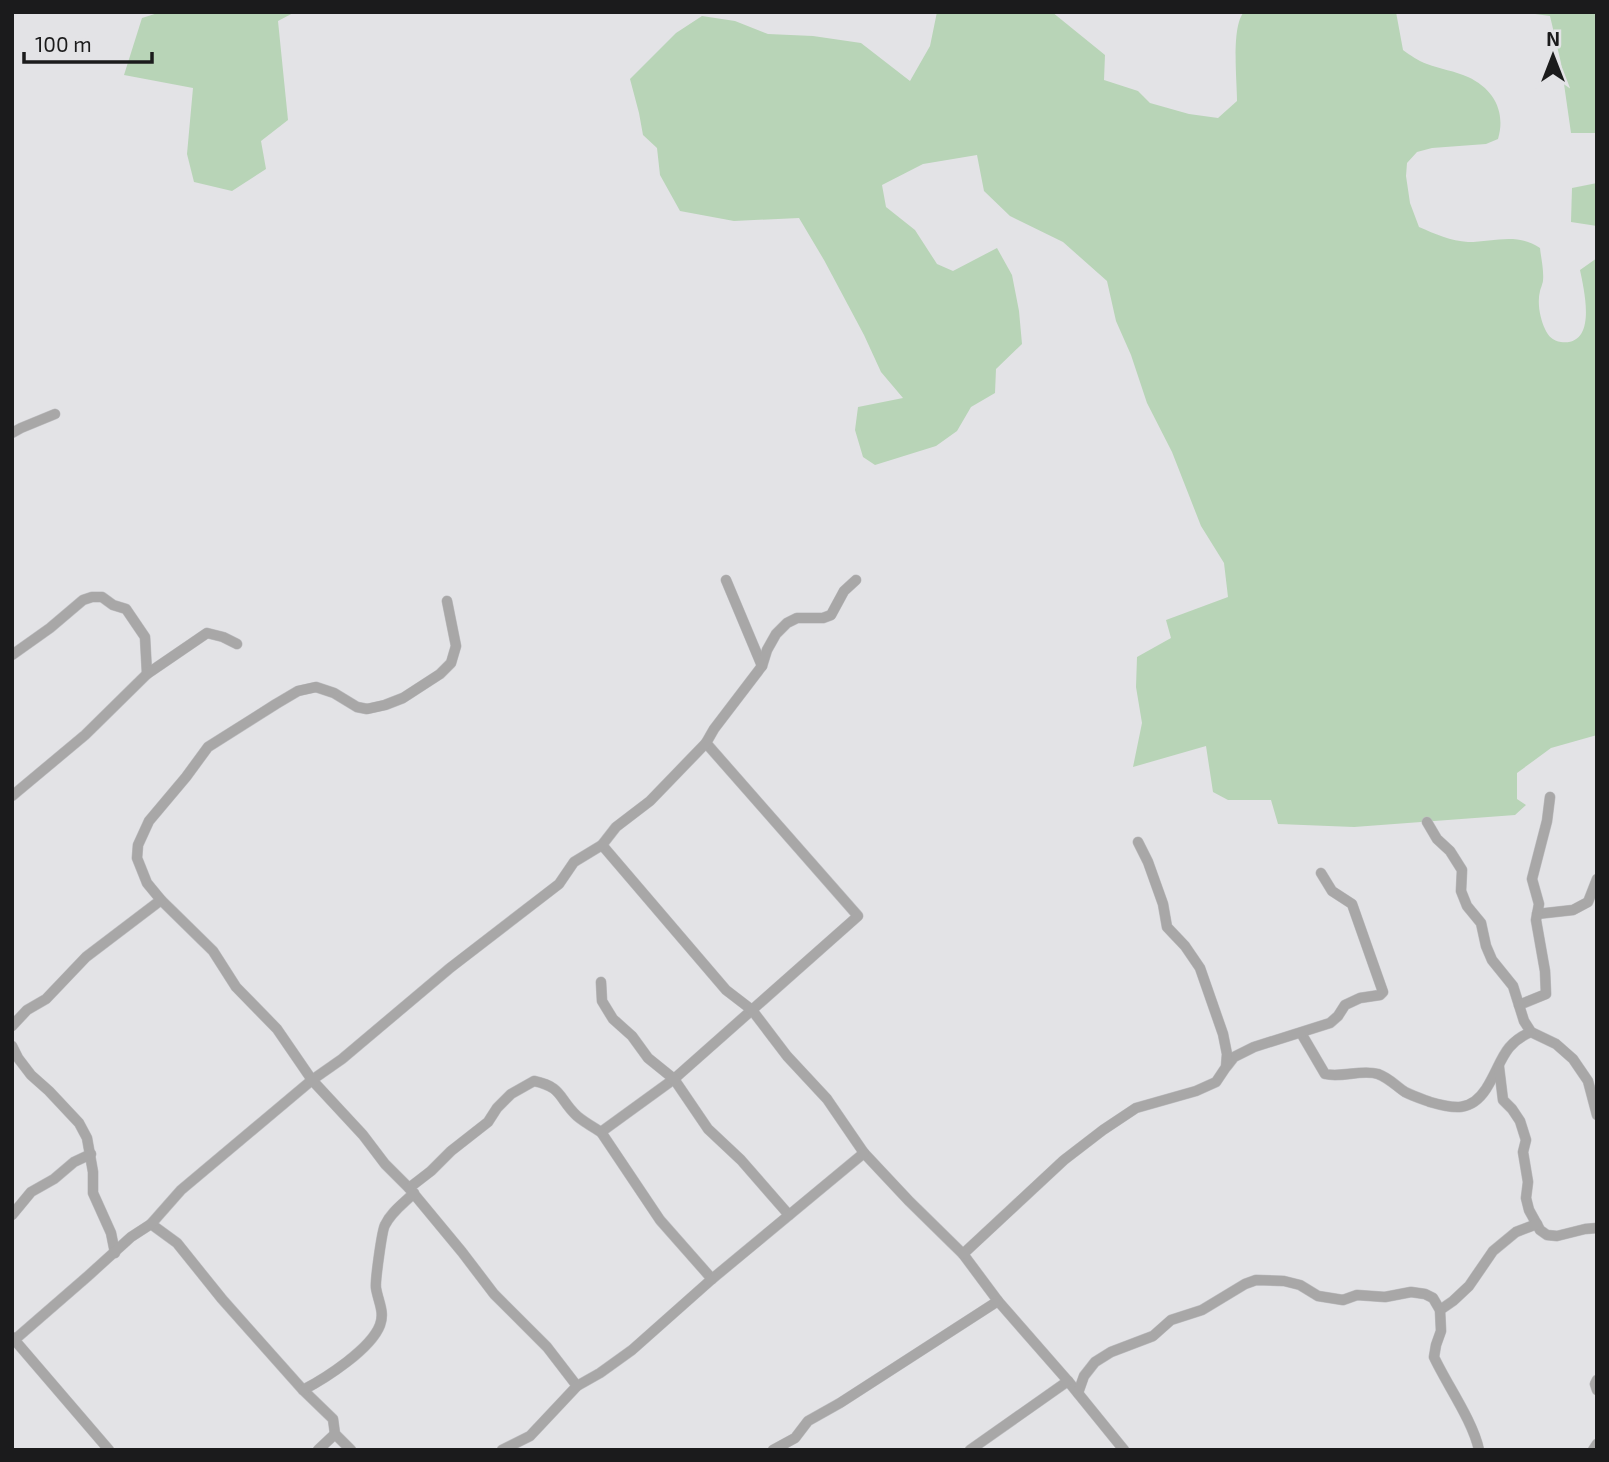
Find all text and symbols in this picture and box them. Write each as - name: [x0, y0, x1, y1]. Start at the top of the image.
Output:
- scale bar: [24, 21, 152, 65]
- north arrow: [1518, 21, 1588, 91]
- text: N: [1546, 27, 1560, 50]
- text: 100 m: [35, 31, 92, 56]

